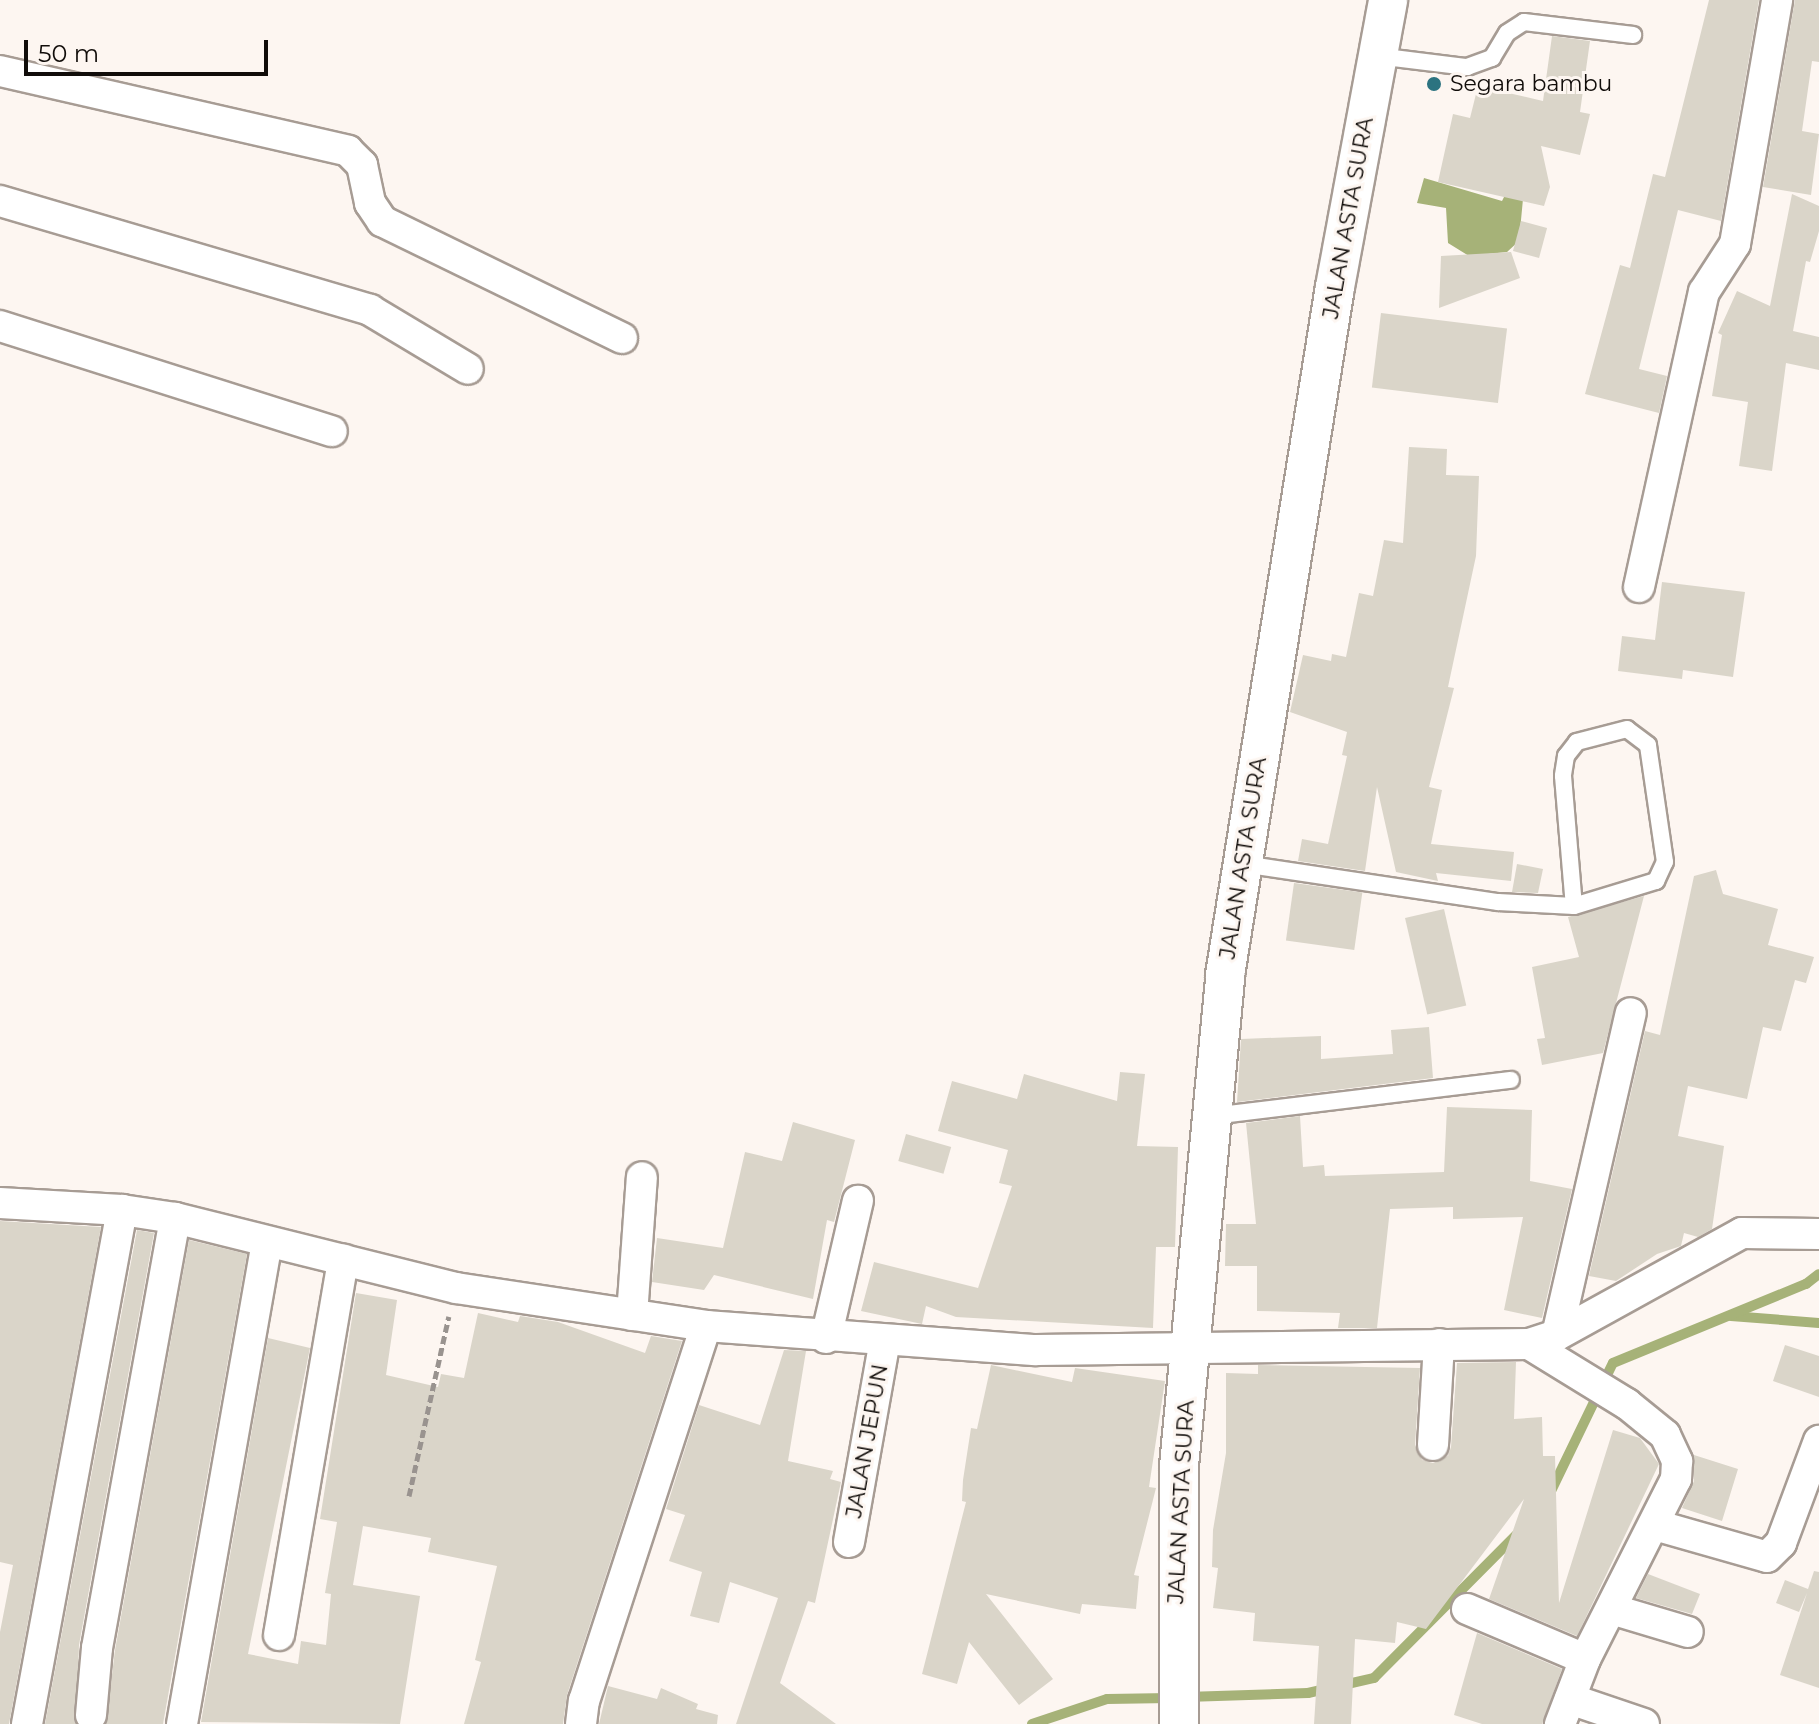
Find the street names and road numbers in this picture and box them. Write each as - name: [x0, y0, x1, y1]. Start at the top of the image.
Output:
- street label: JALAN ASTA SURA: [1317, 115, 1379, 321]
- street label: JALAN ASTA SURA: [1214, 755, 1272, 961]
- street label: JALAN JEPUN: [840, 1362, 894, 1520]
- street label: JALAN ASTA SURA: [1162, 1399, 1200, 1605]

